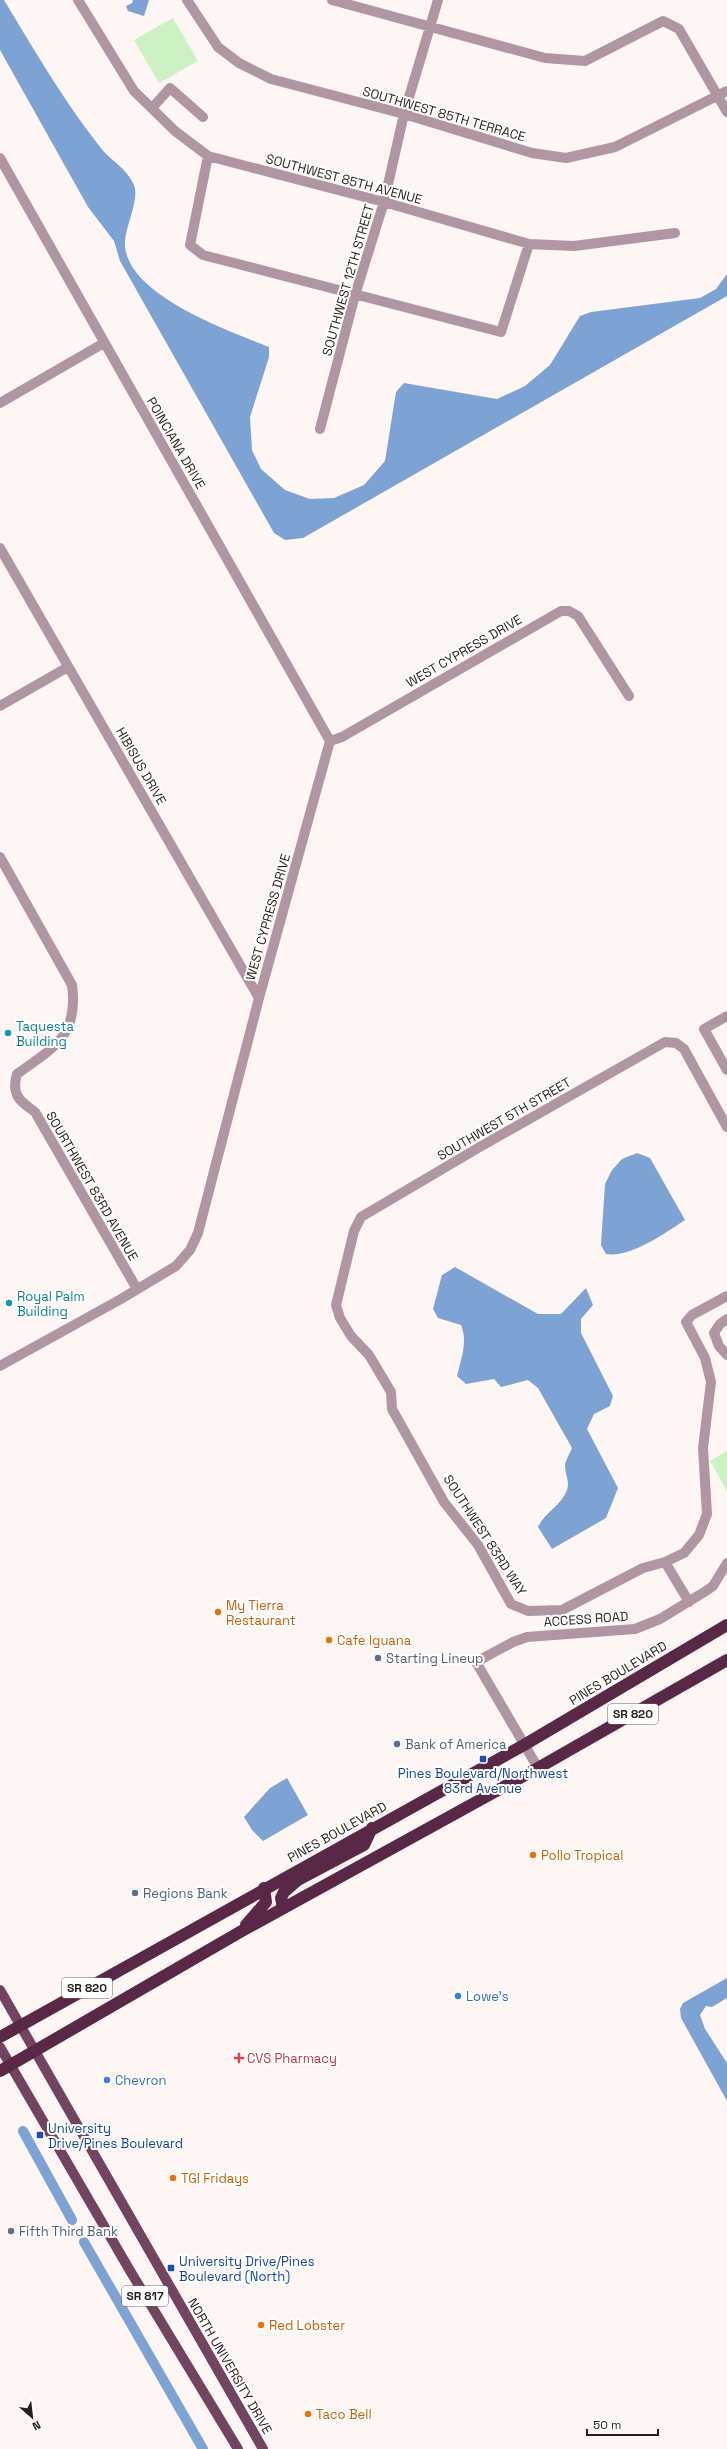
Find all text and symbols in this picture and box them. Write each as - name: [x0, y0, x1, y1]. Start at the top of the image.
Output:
- street label: SOUTHWEST 85TH TERRACE: [361, 83, 527, 145]
- street label: SOUTHWEST 85TH AVENUE: [264, 150, 424, 208]
- street label: SOUTHWEST 12TH STREET: [318, 202, 378, 358]
- street label: POINCIANA DRIVE: [143, 394, 209, 492]
- street label: WEST CYPRESS DRIVE: [403, 611, 525, 691]
- street label: HIBISUS DRIVE: [112, 724, 170, 808]
- street label: WEST CYPRESS DRIVE: [242, 852, 294, 982]
- place label: Taquesta Building: [16, 1018, 74, 1050]
- marker: Taquesta Building: [3, 1028, 13, 1038]
- street label: SOUTHWEST 5TH STREET: [434, 1074, 574, 1164]
- street label: SOURTHWEST 83RD AVENUE: [42, 1108, 142, 1264]
- place label: Royal Palm Building: [17, 1288, 85, 1320]
- marker: Royal Palm Building: [4, 1298, 14, 1308]
- street label: SOUTHWEST 83RD WAY: [440, 1471, 530, 1599]
- place label: My Tierra Restaurant: [226, 1597, 296, 1629]
- marker: My Tierra Restaurant: [213, 1607, 223, 1617]
- street label: ACCESS ROAD: [543, 1608, 629, 1630]
- place label: Cafe Iguana: [337, 1632, 412, 1649]
- marker: Cafe Iguana: [324, 1635, 334, 1645]
- street label: PINES BOULEVARD: [566, 1637, 670, 1709]
- place label: Starting Lineup: [386, 1650, 483, 1667]
- marker: Starting Lineup: [373, 1653, 383, 1663]
- road number: SR 820: [608, 1704, 658, 1724]
- place label: Bank of America: [405, 1736, 507, 1753]
- marker: Bank of America: [392, 1739, 402, 1749]
- marker: Pines Boulevard/Northwest 83rd Avenue: [478, 1754, 488, 1764]
- place label: Pines Boulevard/Northwest 83rd Avenue: [398, 1765, 568, 1797]
- street label: PINES BOULEVARD: [284, 1798, 390, 1866]
- place label: Pollo Tropical: [541, 1847, 623, 1864]
- marker: Pollo Tropical: [528, 1850, 538, 1860]
- place label: Regions Bank: [143, 1885, 228, 1902]
- marker: Regions Bank: [130, 1888, 140, 1898]
- road number: SR 820: [62, 1978, 112, 1998]
- place label: Lowe's: [466, 1988, 509, 2005]
- marker: Lowe's: [453, 1991, 463, 2001]
- place label: CVS Pharmacy: [247, 2050, 337, 2067]
- marker: CVS Pharmacy: [234, 2053, 244, 2063]
- place label: Chevron: [115, 2072, 166, 2089]
- marker: Chevron: [102, 2075, 112, 2085]
- place label: University Drive/Pines Boulevard: [48, 2120, 183, 2152]
- marker: University Drive/Pines Boulevard: [35, 2130, 45, 2140]
- place label: TGI Fridays: [181, 2170, 249, 2187]
- marker: TGI Fridays: [168, 2173, 178, 2183]
- place label: Fifth Third Bank: [19, 2223, 118, 2240]
- marker: Fifth Third Bank: [6, 2226, 16, 2236]
- place label: University Drive/Pines Boulevard (North): [179, 2253, 315, 2285]
- marker: University Drive/Pines Boulevard (North): [166, 2263, 176, 2273]
- road number: SR 817: [122, 2286, 168, 2306]
- street label: NORTH UNIVERSITY DRIVE: [184, 2295, 276, 2437]
- place label: Red Lobster: [269, 2317, 345, 2334]
- marker: Red Lobster: [256, 2320, 266, 2330]
- north arrow: [12, 2397, 52, 2437]
- place label: Taco Bell: [316, 2406, 372, 2423]
- marker: Taco Bell: [303, 2409, 313, 2419]
- scale bar: [587, 2411, 658, 2437]
- text: 50 m: [593, 2417, 621, 2433]
- text: N: [30, 2418, 43, 2434]

